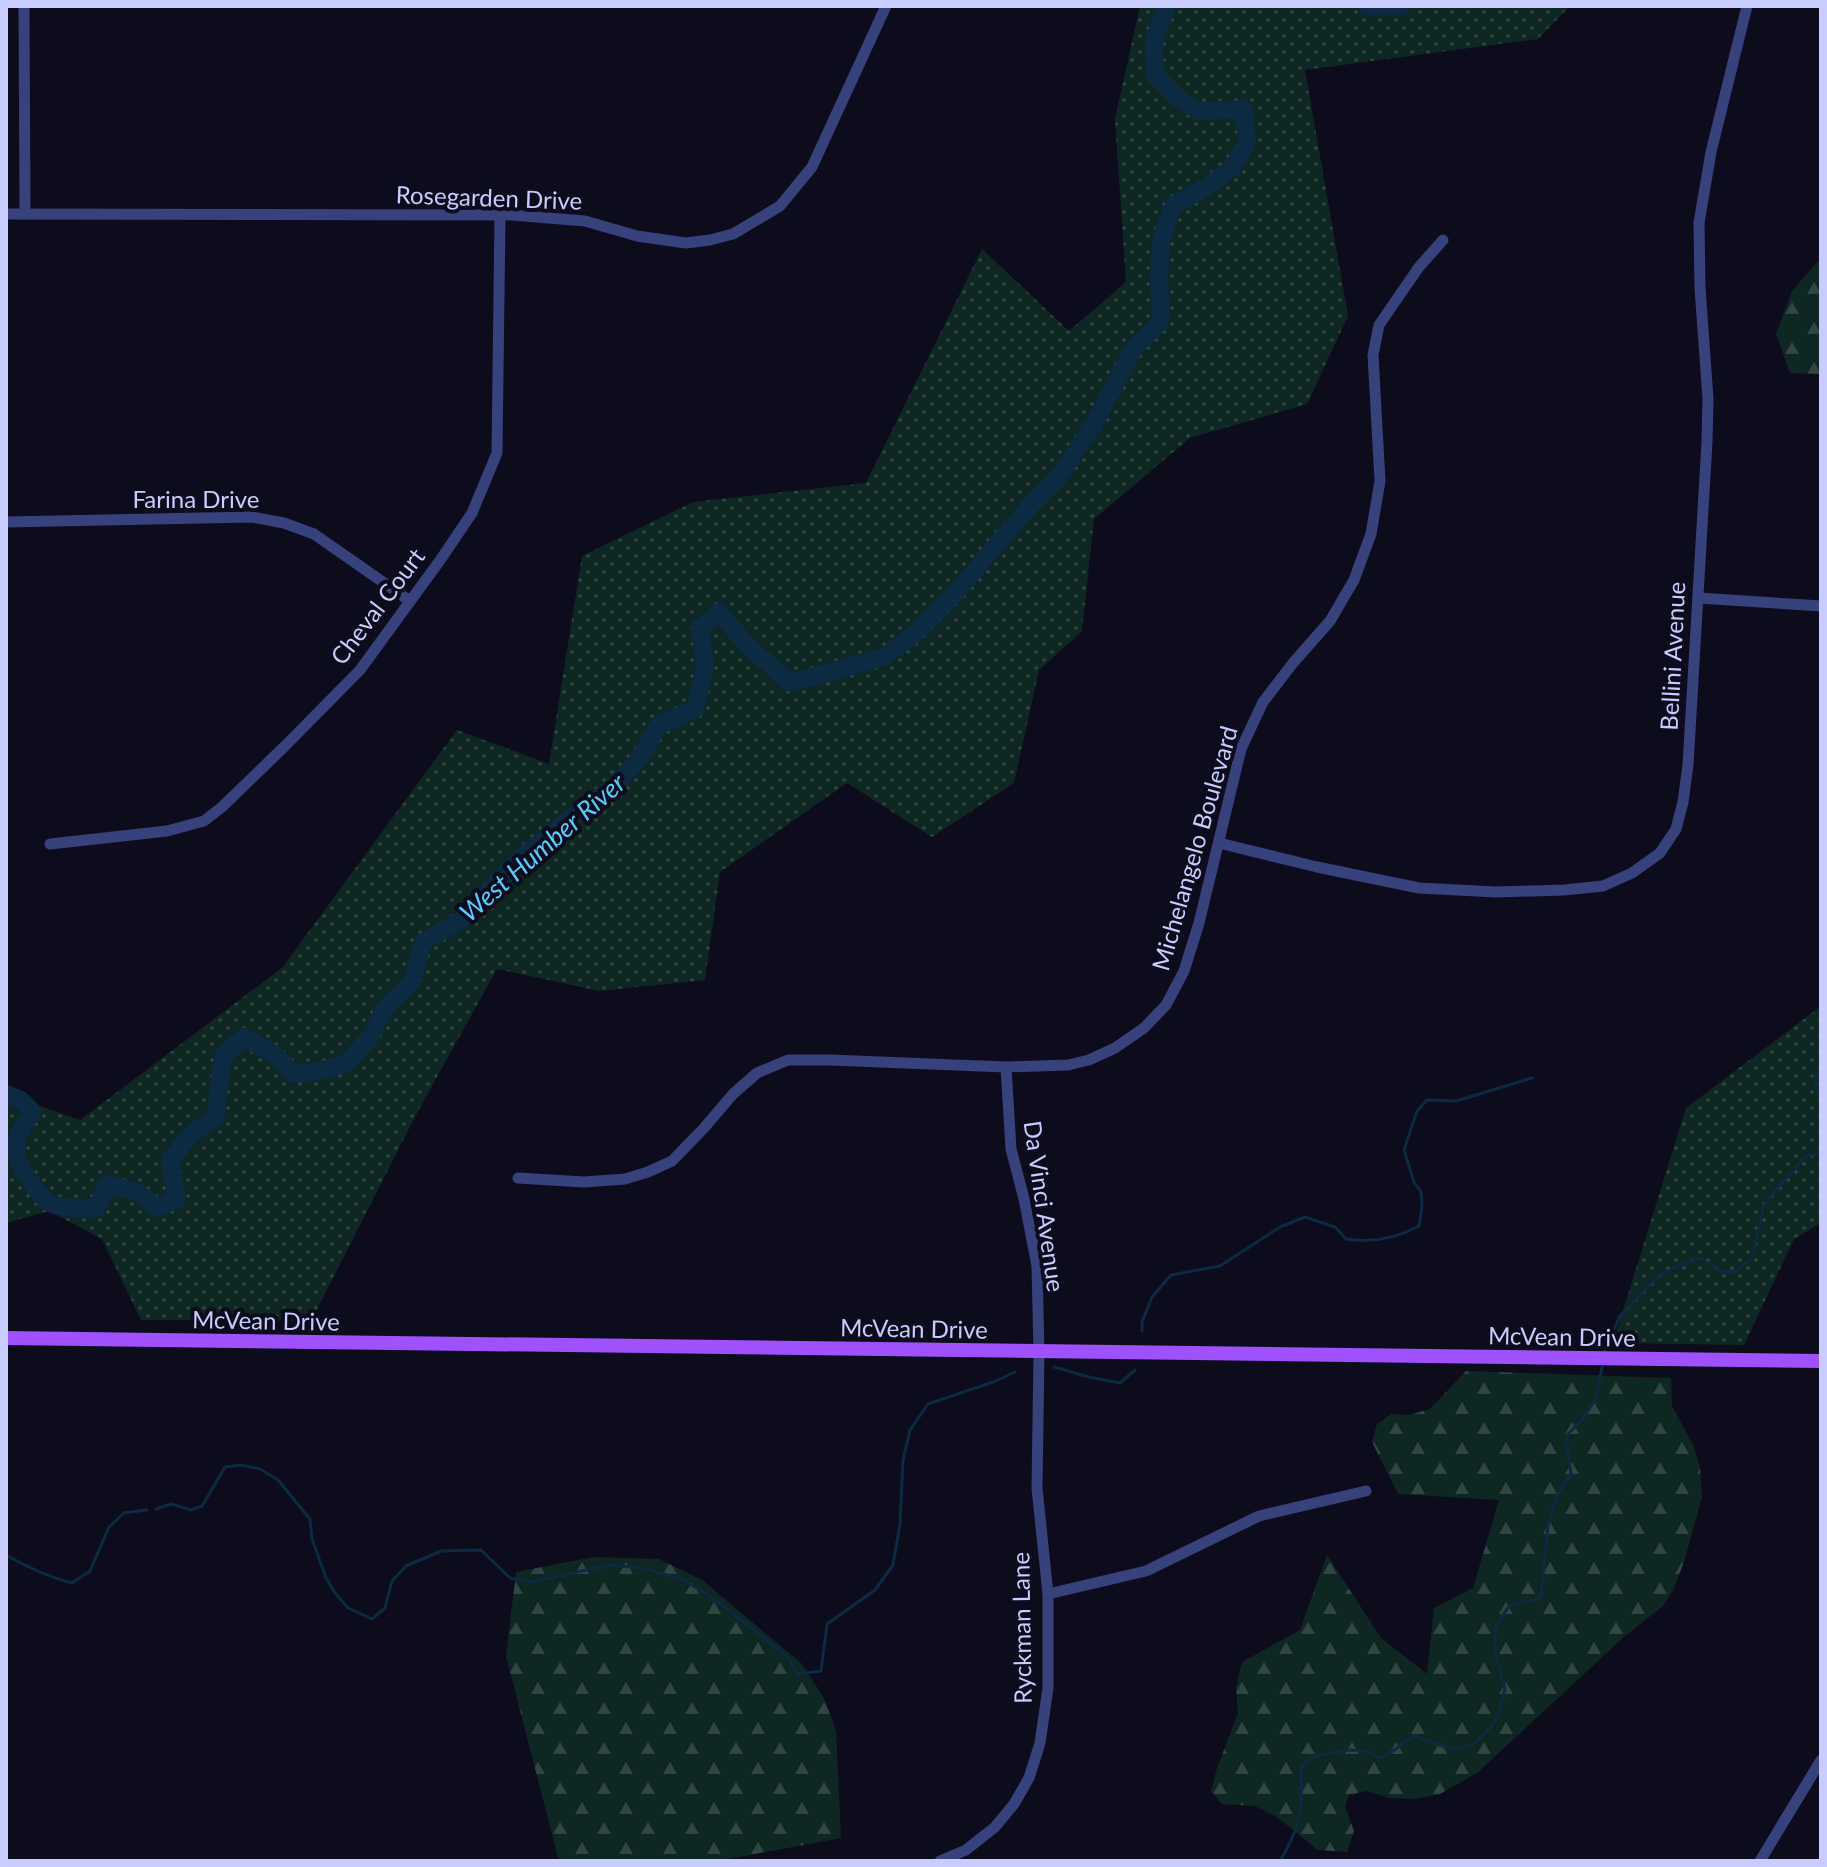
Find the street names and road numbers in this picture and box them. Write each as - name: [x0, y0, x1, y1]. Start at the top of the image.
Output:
- street label: Rosegarden Drive: [395, 179, 583, 215]
- street label: Farina Drive: [133, 484, 259, 513]
- street label: Cheval Court: [324, 542, 430, 670]
- street label: Bellini Avenue: [1654, 581, 1690, 731]
- street label: Michelangelo Boulevard: [1145, 722, 1243, 974]
- street label: Da Vinci Avenue: [1019, 1119, 1071, 1293]
- street label: McVean Drive: [192, 1304, 340, 1336]
- street label: McVean Drive: [840, 1312, 988, 1344]
- street label: McVean Drive: [1488, 1320, 1636, 1352]
- street label: Ryckman Lane: [1005, 1552, 1037, 1704]

